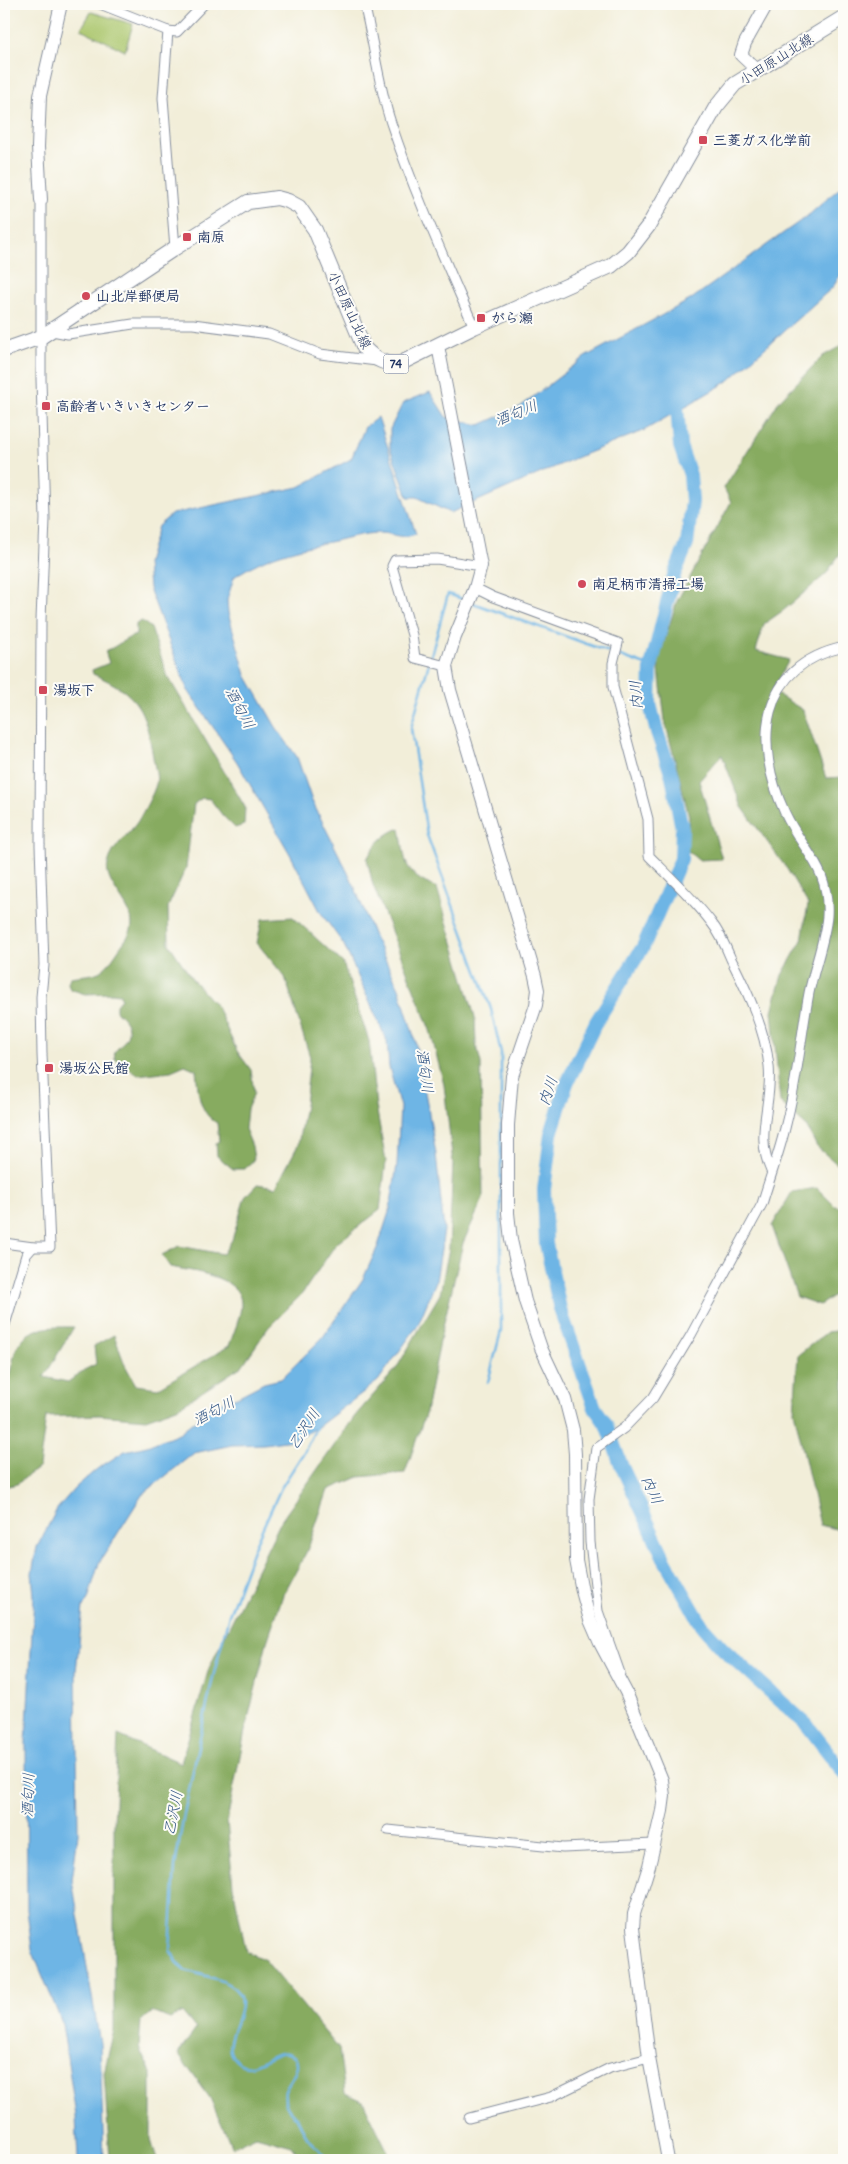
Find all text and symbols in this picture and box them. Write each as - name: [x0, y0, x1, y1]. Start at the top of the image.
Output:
- street label: 小田原山北線: [736, 29, 816, 89]
- place label: 三菱ガス化学前: [713, 131, 811, 149]
- marker: 三菱ガス化学前: [697, 134, 709, 146]
- place label: 南原: [197, 228, 225, 246]
- marker: 南原: [181, 231, 193, 243]
- street label: 小田原山北線: [324, 268, 376, 352]
- place label: 山北岸郵便局: [96, 287, 180, 305]
- marker: 山北岸郵便局: [80, 290, 92, 302]
- place label: がら瀬: [491, 309, 533, 327]
- marker: がら瀬: [475, 312, 487, 324]
- road number: 74: [384, 354, 408, 374]
- water label: 酒匂川: [491, 395, 540, 430]
- place label: 高齢者いきいきセンター: [56, 397, 210, 415]
- marker: 高齢者いきいきセンター: [40, 400, 52, 412]
- place label: 南足柄市清掃工場: [592, 575, 704, 593]
- marker: 南足柄市清掃工場: [576, 578, 588, 590]
- water label: 内川: [625, 679, 646, 711]
- place label: 湯坂下: [53, 681, 95, 699]
- water label: 酒匂川: [221, 683, 259, 732]
- marker: 湯坂下: [37, 684, 49, 696]
- water label: 酒匂川: [413, 1047, 438, 1095]
- place label: 湯坂公民館: [59, 1059, 129, 1077]
- marker: 湯坂公民館: [43, 1062, 55, 1074]
- water label: 内川: [534, 1074, 561, 1108]
- water label: 酒匂川: [189, 1392, 238, 1429]
- water label: 乙沢川: [283, 1405, 324, 1453]
- water label: 内川: [638, 1472, 667, 1507]
- water label: 酒匂川: [17, 1772, 38, 1818]
- water label: 乙沢川: [159, 1789, 186, 1837]

